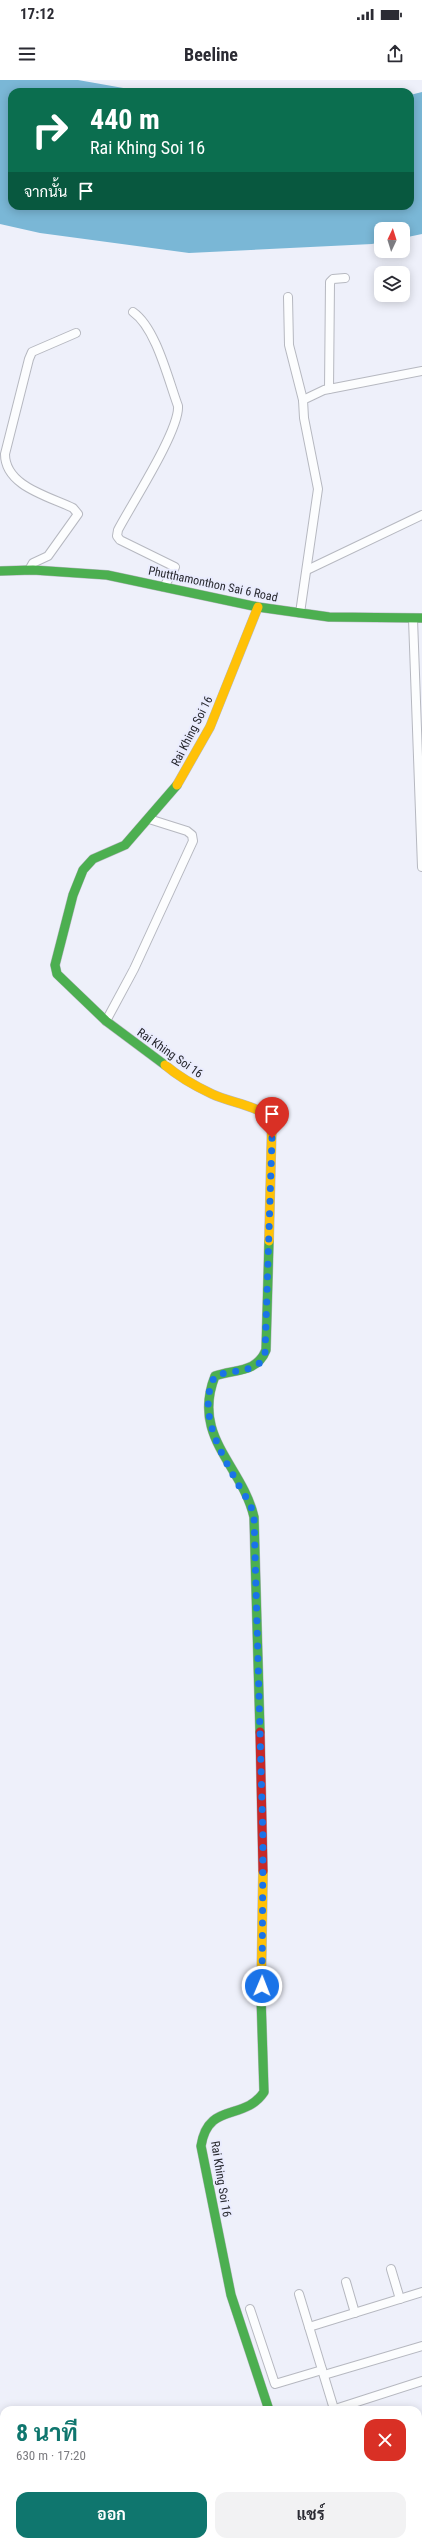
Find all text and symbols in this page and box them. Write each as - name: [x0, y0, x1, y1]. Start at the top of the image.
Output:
- text: 17:12: [20, 5, 54, 23]
- icon: menu: [16, 43, 38, 65]
- icon: share: [384, 43, 406, 65]
- text: Beeline: [184, 44, 238, 65]
- text: 440 m: [90, 103, 160, 136]
- icon: right: [24, 104, 76, 156]
- text: Rai Khing Soi 16: [90, 137, 205, 158]
- icon: arrive: [75, 180, 97, 202]
- text: จากนั้น: [24, 183, 67, 201]
- north arrow: [374, 222, 410, 258]
- map controls: [374, 222, 410, 302]
- button: layers: [374, 266, 410, 302]
- street label: Phutthamonthon Sai 6 Road: [147, 563, 279, 605]
- street label: Rai Khing Soi 16: [168, 694, 216, 768]
- street label: Rai Khing Soi 16: [135, 1025, 206, 1081]
- pin: [255, 1097, 289, 1138]
- icon: arrive: [261, 1103, 283, 1125]
- position arrow: [241, 1965, 283, 2007]
- street label: Rai Khing Soi 16: [208, 2140, 234, 2218]
- text: 8 นาที: [16, 2419, 78, 2447]
- button: close: [364, 2419, 406, 2461]
- text: 630 m · 17:20: [16, 2448, 86, 2463]
- button: ออก: [16, 2492, 207, 2538]
- button: แชร์: [215, 2492, 406, 2538]

